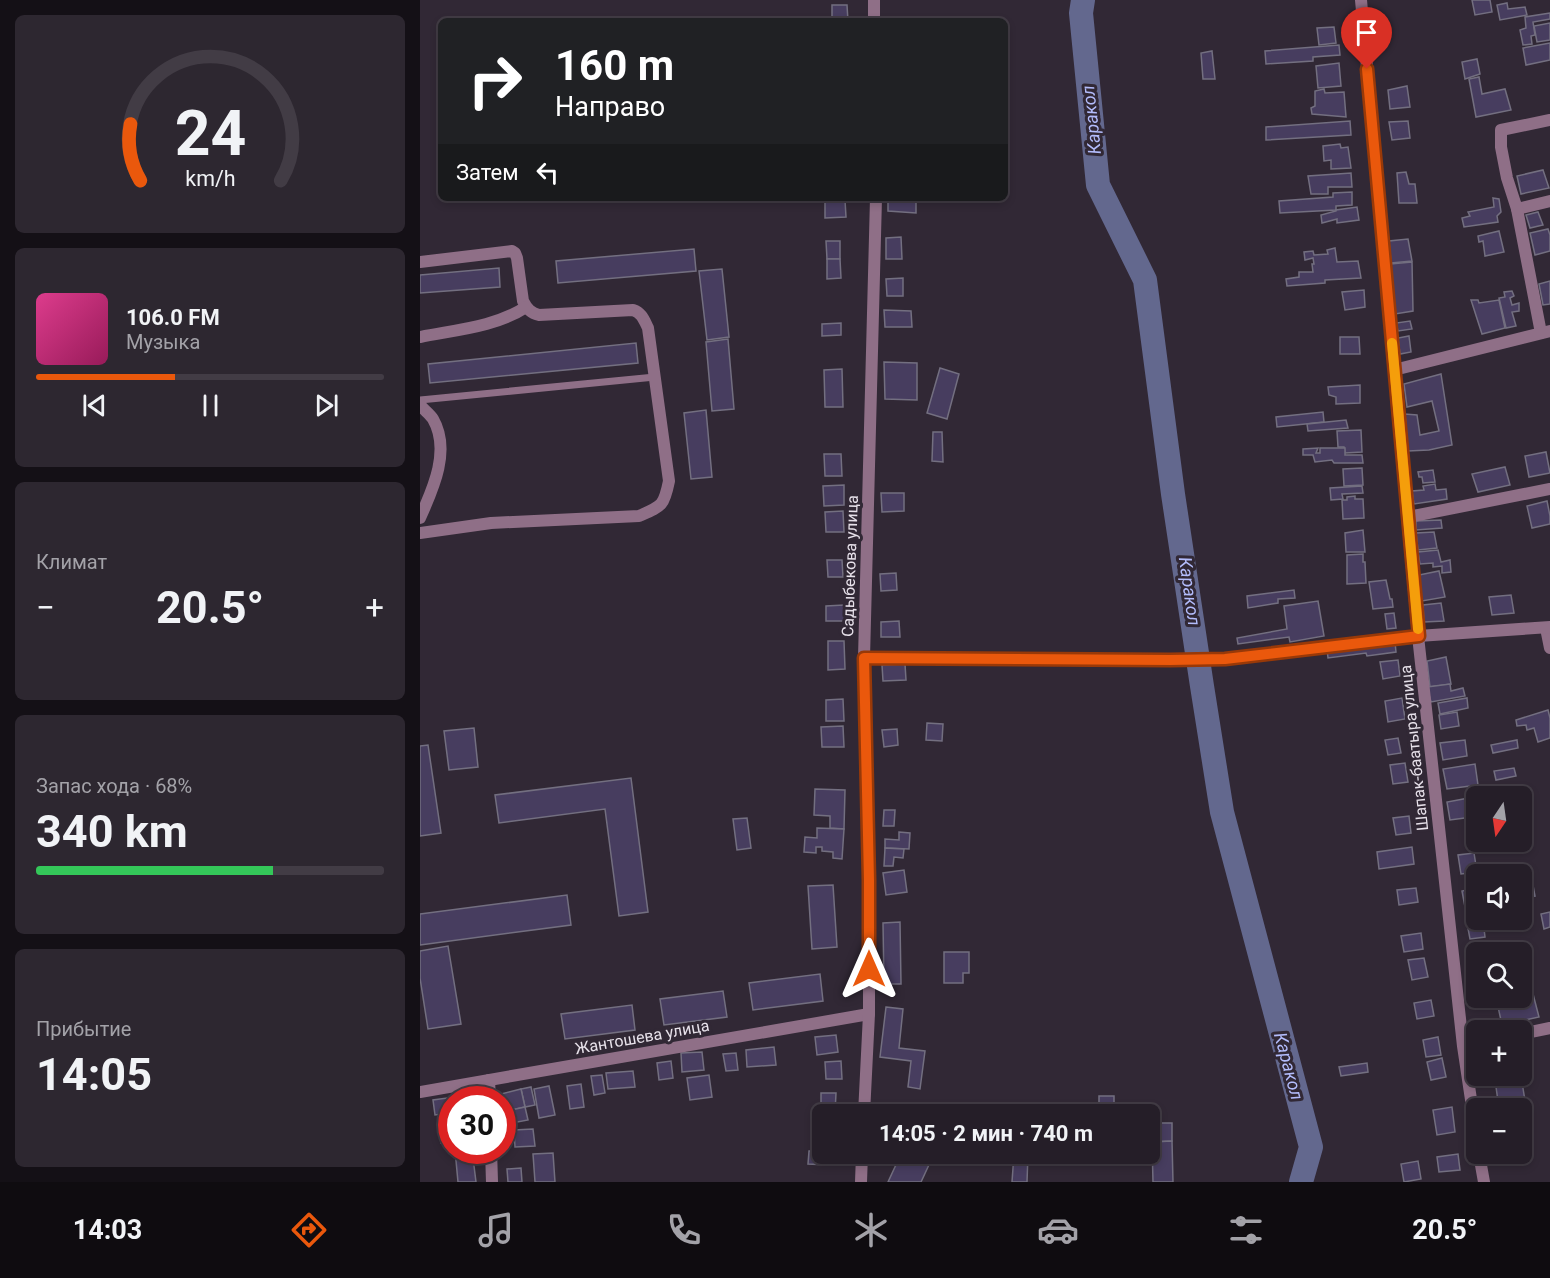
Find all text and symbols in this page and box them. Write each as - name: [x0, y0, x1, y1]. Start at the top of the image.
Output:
- pin: [1341, 7, 1392, 69]
- icon: arrive: [1350, 16, 1383, 49]
- text: 160 m: [555, 41, 674, 90]
- icon: right: [456, 42, 534, 120]
- water label: Каракол: [1077, 84, 1105, 156]
- text: Направо: [555, 91, 665, 123]
- text: 24: [174, 97, 246, 170]
- icon: left: [531, 156, 564, 189]
- text: Затем: [456, 160, 519, 185]
- text: km/h: [185, 167, 235, 192]
- text: 106.0 FM: [126, 305, 220, 330]
- text: Музыка: [126, 330, 200, 354]
- icon: previous: [78, 389, 111, 422]
- icon: pause: [194, 389, 227, 422]
- icon: next: [310, 389, 343, 422]
- street label: Садыбекова улица: [838, 495, 862, 637]
- text: Климат: [36, 550, 107, 574]
- water label: Каракол: [1175, 555, 1205, 627]
- text: 20.5°: [156, 581, 264, 634]
- text: −: [36, 588, 55, 627]
- text: +: [365, 588, 384, 627]
- street label: Шапак-баатыра улица: [1396, 664, 1432, 832]
- text: Запас хода · 68%: [36, 774, 192, 798]
- north arrow: [1466, 786, 1532, 852]
- map controls: [1466, 786, 1532, 1164]
- text: 340 km: [36, 805, 188, 858]
- button: sound: [1466, 864, 1532, 930]
- position arrow: [837, 937, 901, 1001]
- button: search: [1466, 942, 1532, 1008]
- street label: Жантошева улица: [573, 1016, 711, 1058]
- text: Прибытие: [36, 1017, 131, 1041]
- button: +: [1466, 1020, 1532, 1086]
- water label: Каракол: [1270, 1030, 1308, 1102]
- text: 14:05: [36, 1048, 152, 1101]
- speed limit sign: 30: [438, 1086, 516, 1164]
- button: −: [1466, 1098, 1532, 1164]
- text: 14:05 · 2 мин · 740 m: [879, 1121, 1093, 1146]
- icon: directions: [288, 1209, 330, 1251]
- icon: music: [475, 1209, 517, 1251]
- icon: phone: [663, 1209, 705, 1251]
- icon: climate: [850, 1209, 892, 1251]
- icon: car: [1037, 1209, 1079, 1251]
- icon: filters: [1225, 1209, 1267, 1251]
- text: 14:03: [73, 1214, 142, 1246]
- text: 20.5°: [1412, 1214, 1477, 1246]

